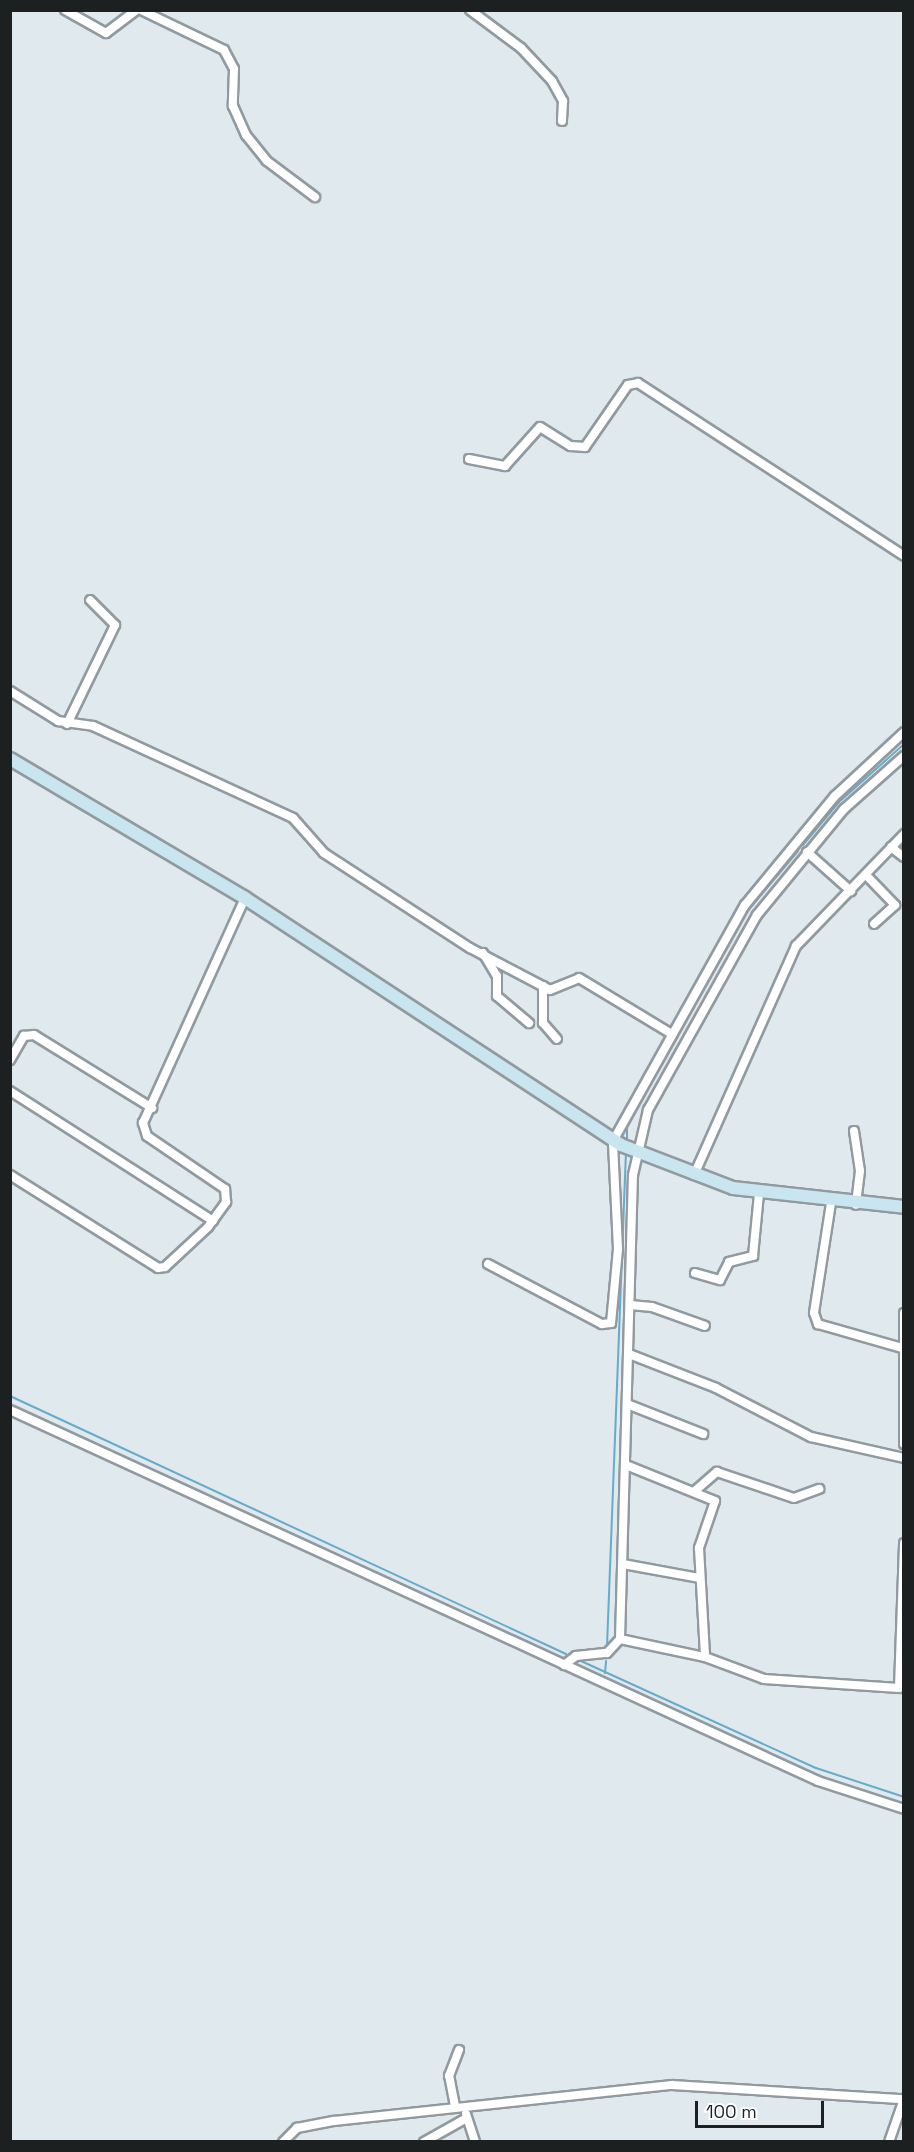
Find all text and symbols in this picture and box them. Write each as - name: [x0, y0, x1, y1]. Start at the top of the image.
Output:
- scale bar: [698, 2089, 827, 2127]
- text: 100 m: [706, 2100, 757, 2123]

